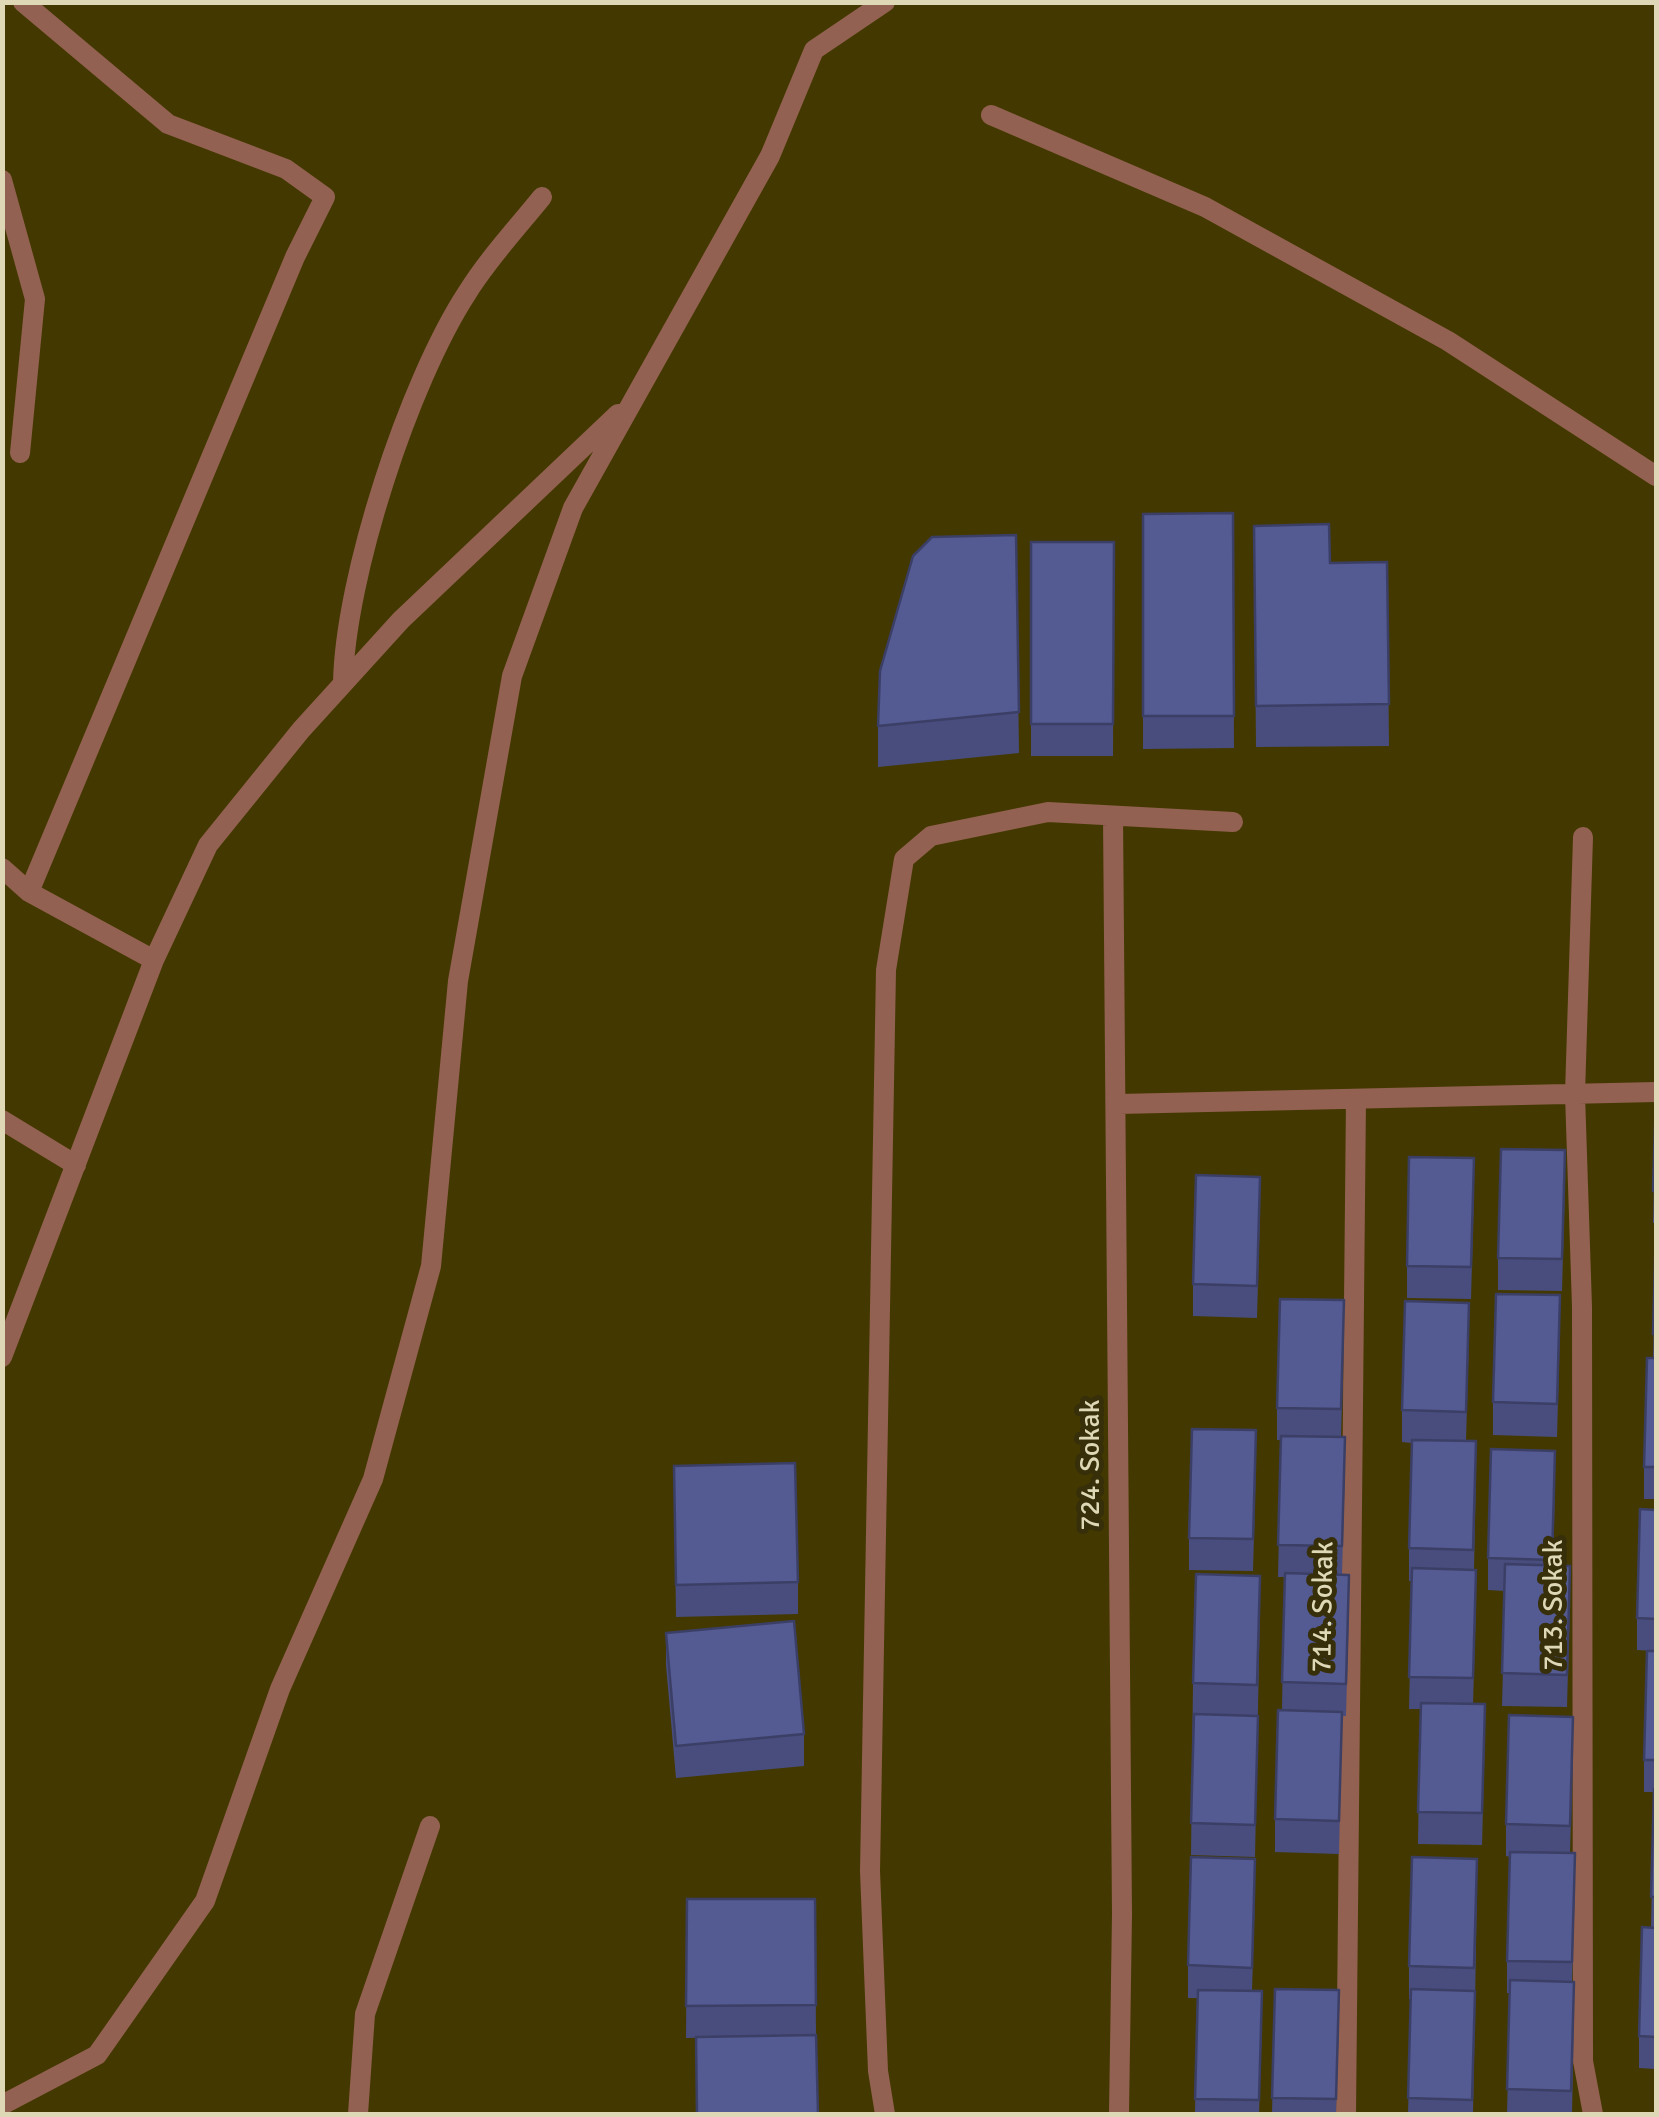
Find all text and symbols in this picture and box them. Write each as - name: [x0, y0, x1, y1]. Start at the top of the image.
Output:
- street label: 724. Sokak: [1075, 1399, 1109, 1531]
- street label: 713. Sokak: [1538, 1539, 1572, 1671]
- street label: 714. Sokak: [1306, 1541, 1342, 1673]

